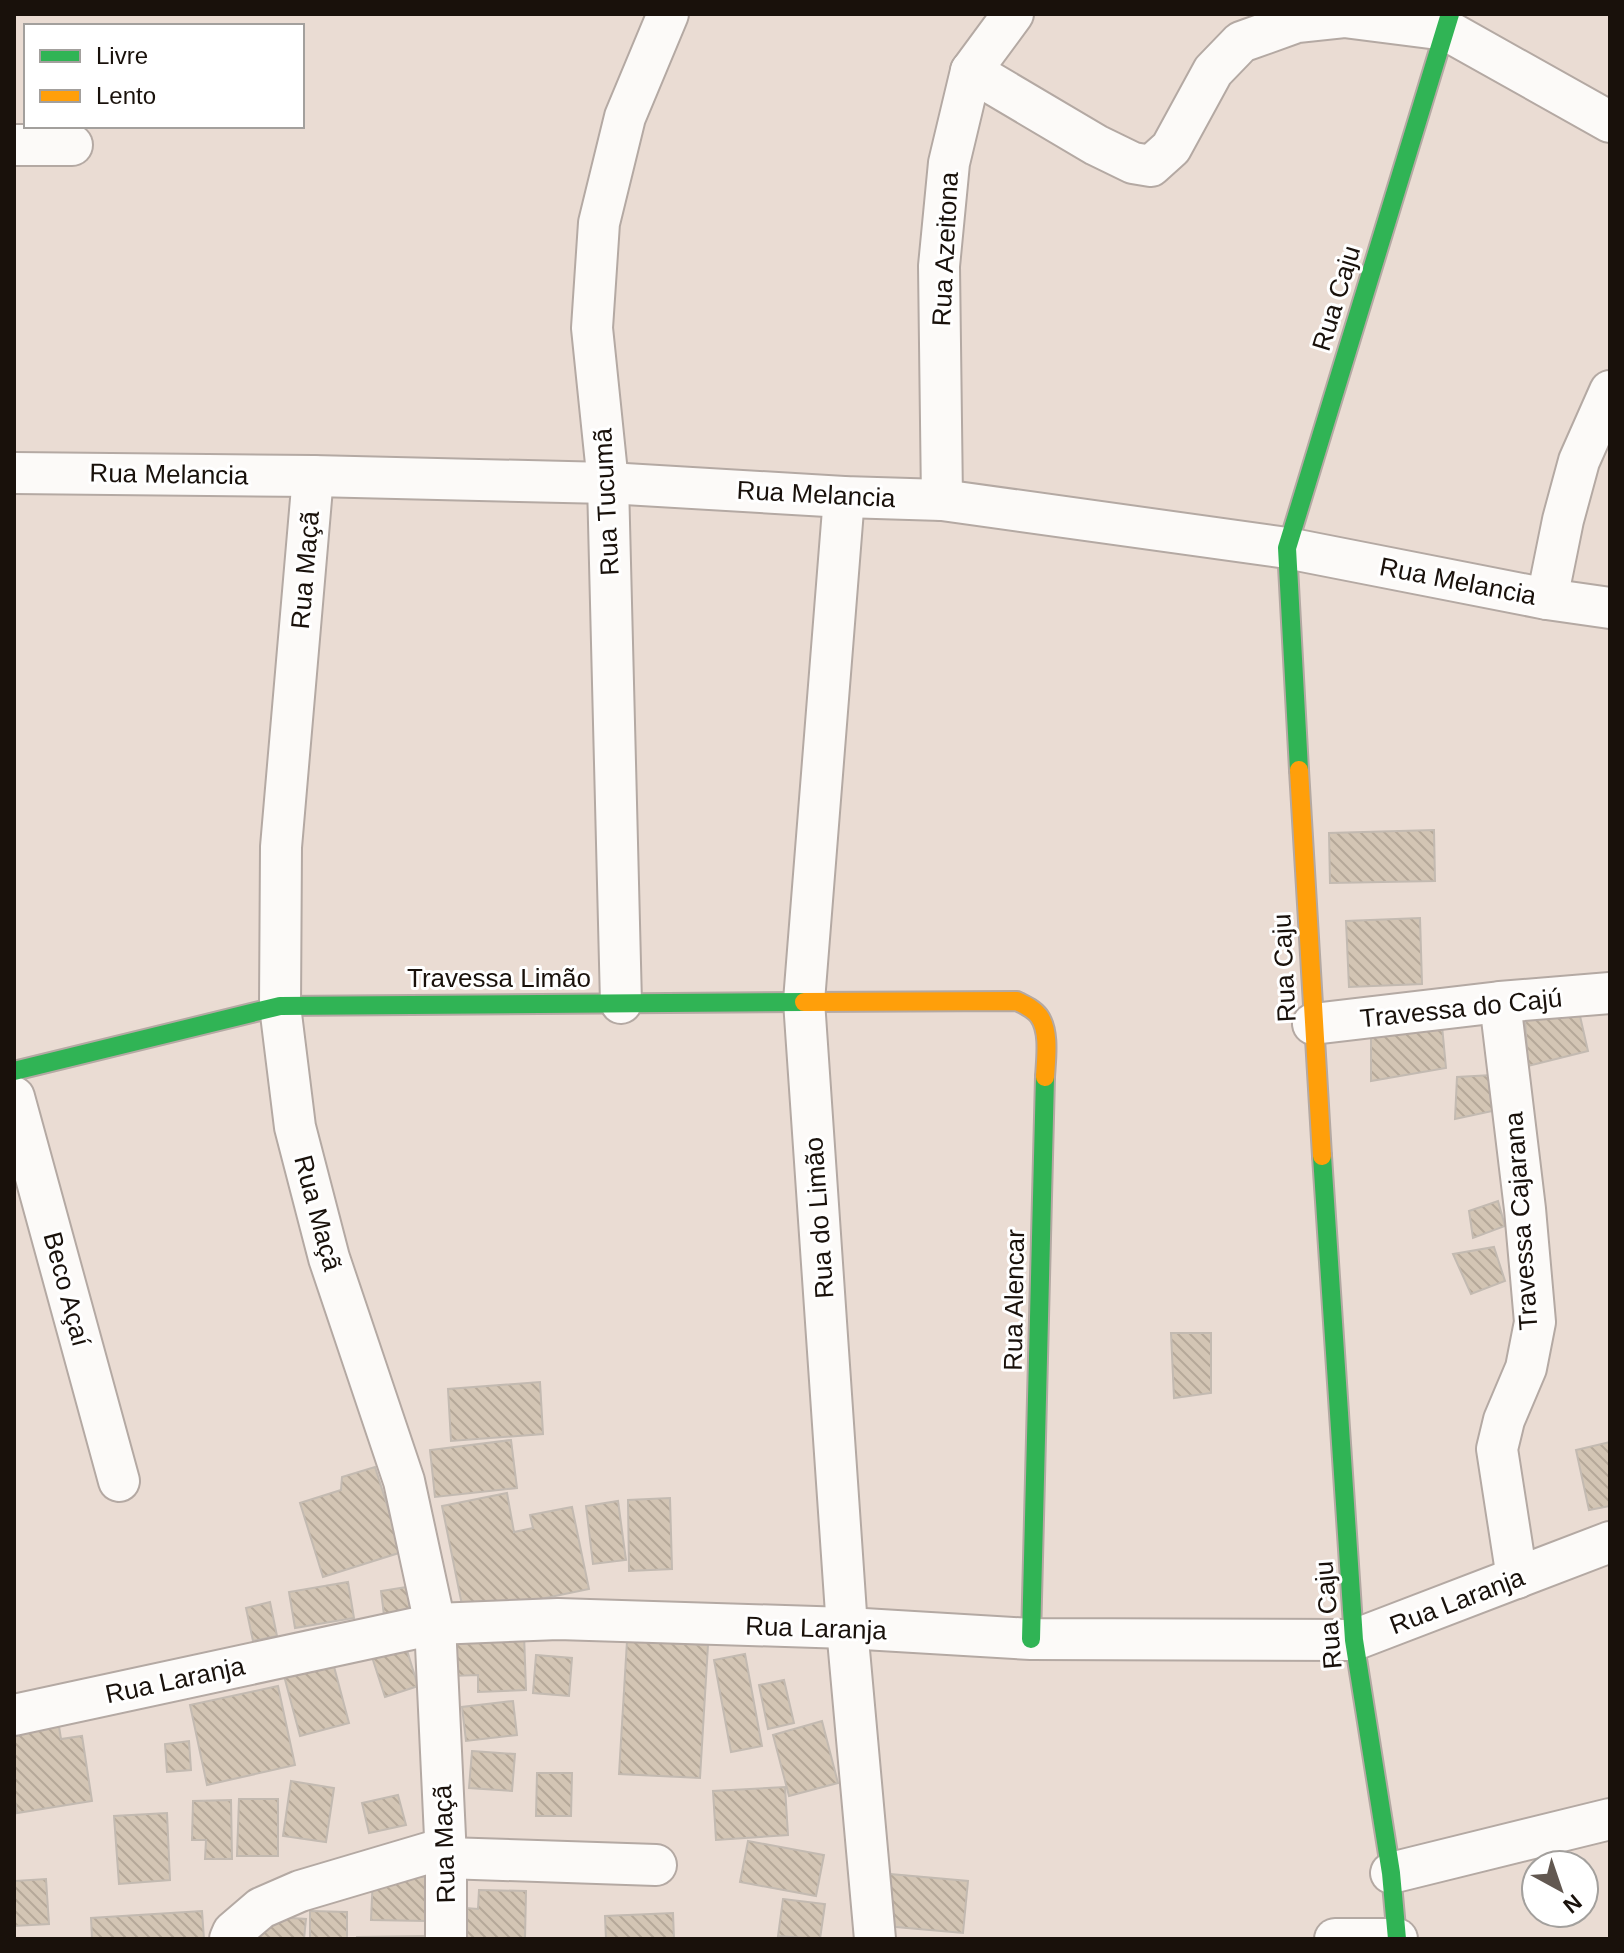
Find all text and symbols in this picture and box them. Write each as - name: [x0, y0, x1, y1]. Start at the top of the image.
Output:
- legend: [24, 24, 304, 128]
- text: Livre: [96, 42, 148, 69]
- text: Lento: [96, 82, 156, 109]
- street label: Rua Azeitona: [926, 170, 964, 327]
- street label: Rua Caju: [1306, 242, 1366, 354]
- street label: Rua Tucumã: [587, 427, 625, 576]
- street label: Rua Melancia: [89, 458, 249, 490]
- street label: Rua Melancia: [736, 475, 897, 513]
- street label: Rua Maçã: [285, 509, 325, 630]
- street label: Rua Melancia: [1377, 551, 1539, 611]
- street label: Rua Caju: [1266, 913, 1302, 1023]
- street label: Travessa Limão: [407, 963, 591, 993]
- street label: Travessa do Cajú: [1359, 982, 1563, 1034]
- street label: Travessa Cajarana: [1498, 1110, 1544, 1331]
- street label: Rua do Limão: [798, 1136, 840, 1300]
- street label: Rua Maçã: [288, 1152, 348, 1275]
- street label: Beco Açaí: [37, 1229, 97, 1350]
- street label: Rua Alencar: [998, 1229, 1030, 1371]
- street label: Rua Caju: [1308, 1560, 1348, 1670]
- street label: Rua Laranja: [1386, 1561, 1529, 1640]
- street label: Rua Laranja: [745, 1611, 888, 1645]
- street label: Rua Laranja: [103, 1650, 248, 1709]
- street label: Rua Maçã: [427, 1784, 461, 1904]
- north arrow: [1520, 1849, 1600, 1929]
- text: N: [1558, 1889, 1587, 1919]

